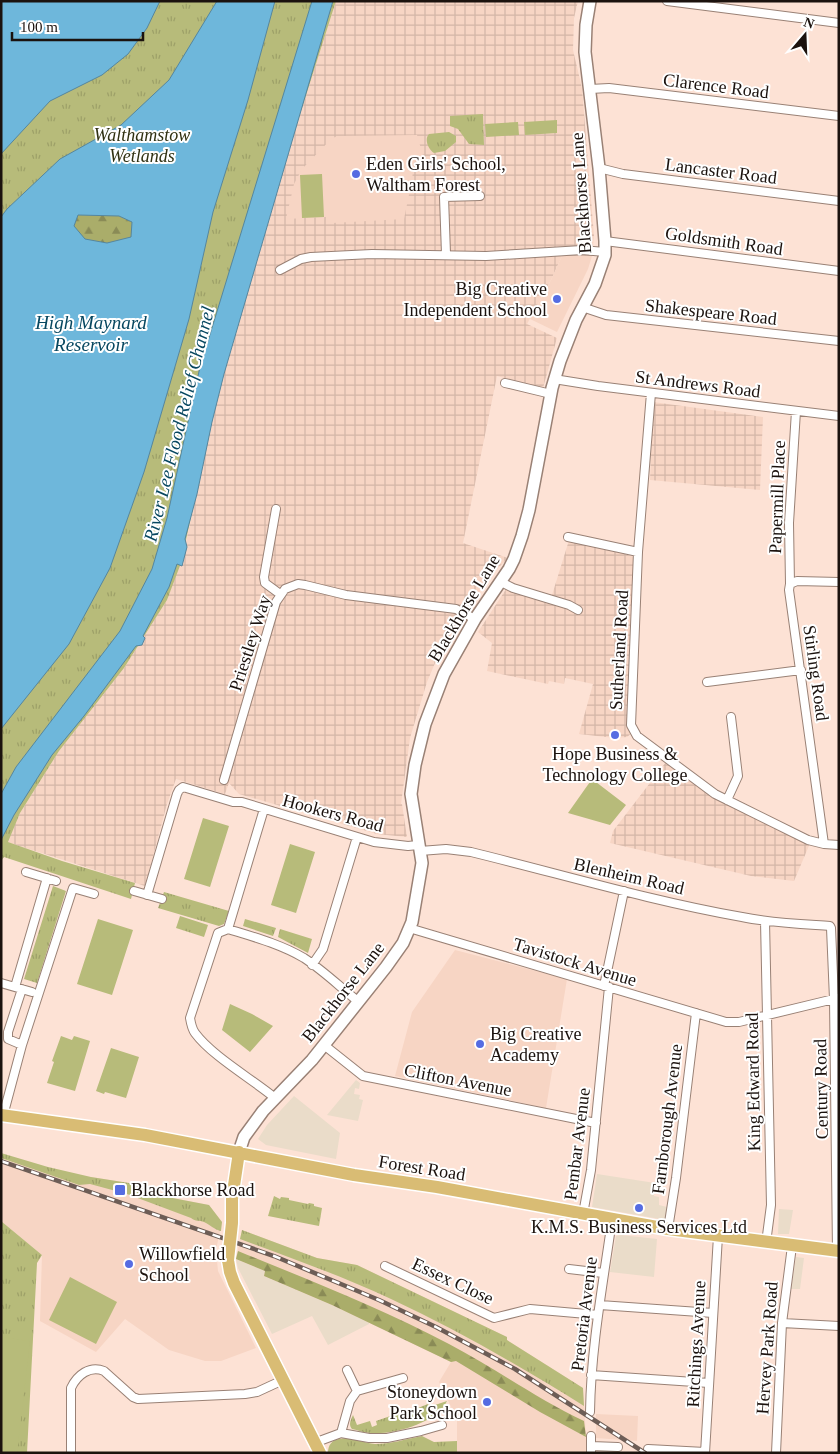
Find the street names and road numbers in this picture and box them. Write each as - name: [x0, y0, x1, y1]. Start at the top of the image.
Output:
- street label: Clarence Road: [662, 70, 770, 102]
- street label: Blackhorse Lane: [567, 132, 595, 254]
- street label: Lancaster Road: [664, 154, 778, 188]
- street label: Goldsmith Road: [664, 223, 784, 259]
- street label: Shakespeare Road: [644, 295, 778, 329]
- street label: St Andrews Road: [634, 366, 762, 402]
- street label: Papermill Place: [765, 440, 789, 554]
- street label: Blackhorse Lane: [424, 551, 504, 665]
- street label: Sutherland Road: [606, 589, 632, 711]
- street label: Priestley Way: [225, 592, 275, 694]
- street label: Stirling Road: [799, 624, 833, 722]
- street label: Hookers Road: [280, 790, 386, 836]
- street label: Blenheim Road: [572, 854, 686, 898]
- street label: Tavistock Avenue: [511, 934, 639, 990]
- street label: Blackhorse Lane: [298, 938, 388, 1046]
- street label: King Edward Road: [742, 1012, 764, 1152]
- street label: Century Road: [810, 1039, 832, 1139]
- street label: Farnborough Avenue: [648, 1043, 686, 1195]
- street label: Clifton Avenue: [403, 1060, 513, 1100]
- street label: Pembar Avenue: [560, 1087, 594, 1201]
- street label: Forest Road: [377, 1151, 467, 1185]
- street label: Essex Close: [409, 1253, 497, 1309]
- street label: Pretoria Avenue: [567, 1256, 601, 1372]
- street label: Ritchings Avenue: [683, 1280, 709, 1408]
- street label: Hervey Park Road: [752, 1281, 782, 1415]

